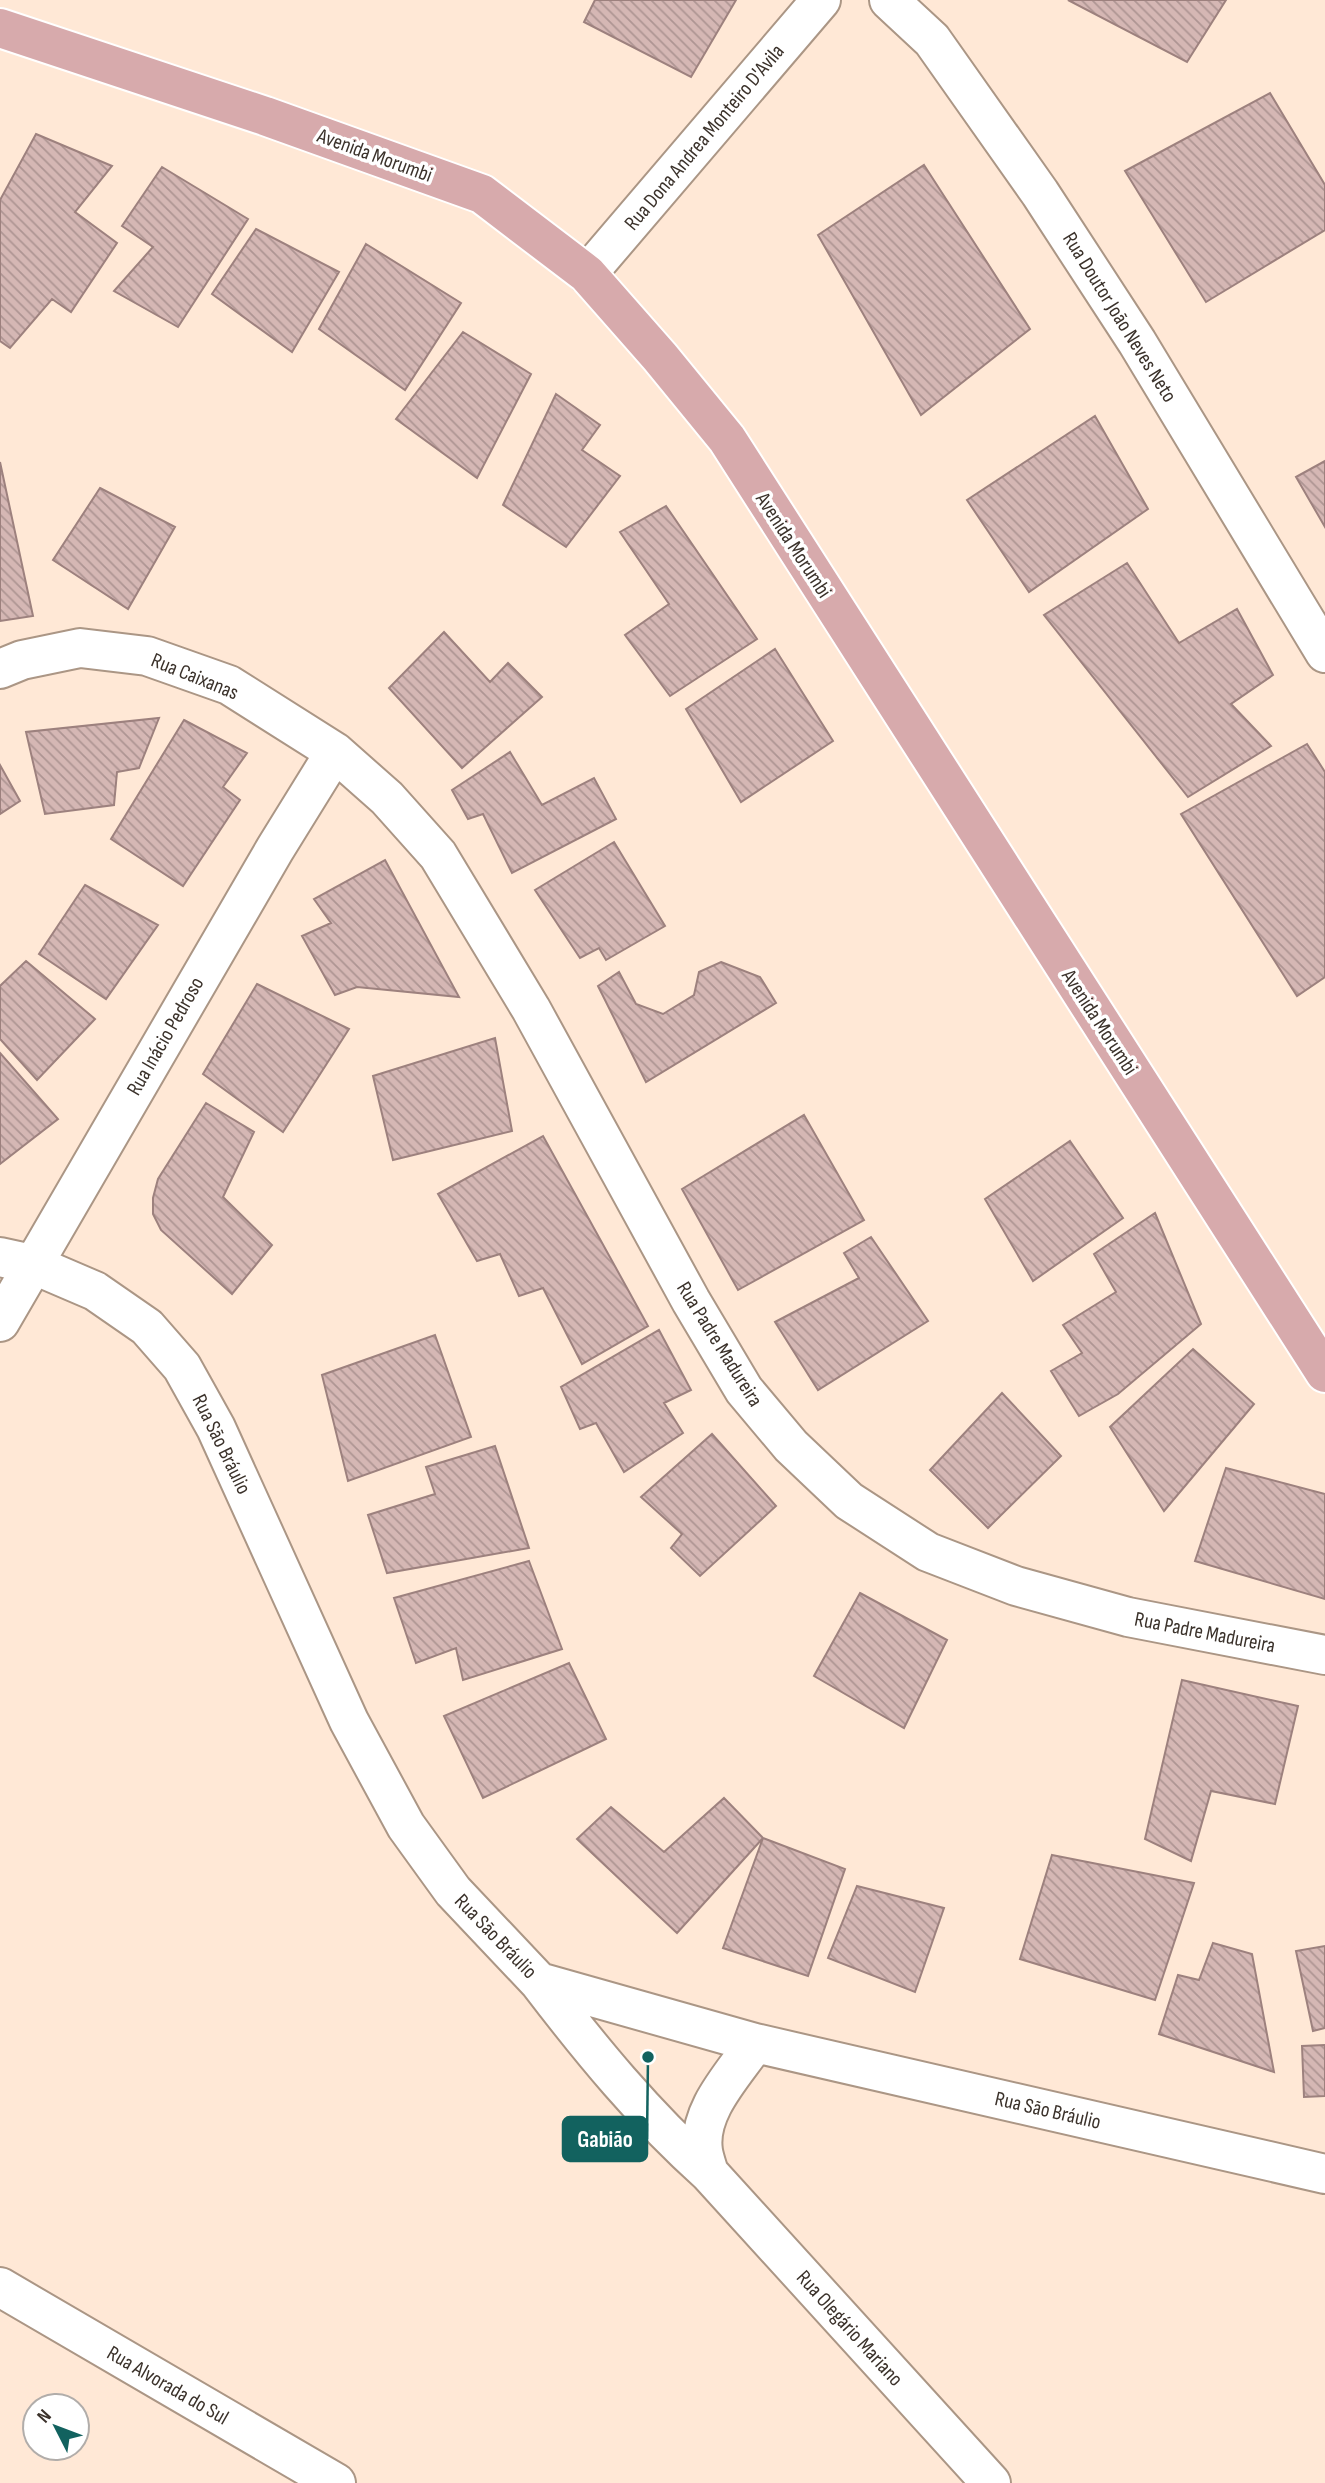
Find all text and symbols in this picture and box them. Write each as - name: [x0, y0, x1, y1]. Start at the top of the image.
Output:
- street label: Rua Dona Andrea Monteiro D'Avila: [619, 39, 790, 235]
- street label: Avenida Morumbi: [313, 123, 436, 188]
- street label: Rua Doutor João Neves Neto: [1057, 228, 1182, 407]
- street label: Avenida Morumbi: [750, 487, 837, 603]
- street label: Rua Caixanas: [147, 648, 242, 705]
- street label: Avenida Morumbi: [1056, 964, 1143, 1080]
- street label: Rua Inácio Pedroso: [122, 973, 209, 1100]
- street label: Rua Padre Madureira: [671, 1277, 768, 1411]
- street label: Rua São Bráulio: [187, 1390, 256, 1498]
- street label: Rua Padre Madureira: [1132, 1607, 1277, 1658]
- street label: Rua São Bráulio: [449, 1889, 542, 1984]
- street label: Rua São Bráulio: [993, 2086, 1103, 2135]
- callout: Gabião: [563, 2117, 647, 2161]
- text: Gabião: [577, 2126, 633, 2154]
- street label: Rua Olegário Mariano: [791, 2265, 908, 2391]
- street label: Rua Alvorada do Sul: [103, 2341, 233, 2430]
- north arrow: [21, 2392, 91, 2462]
- text: N: [33, 2405, 56, 2428]

